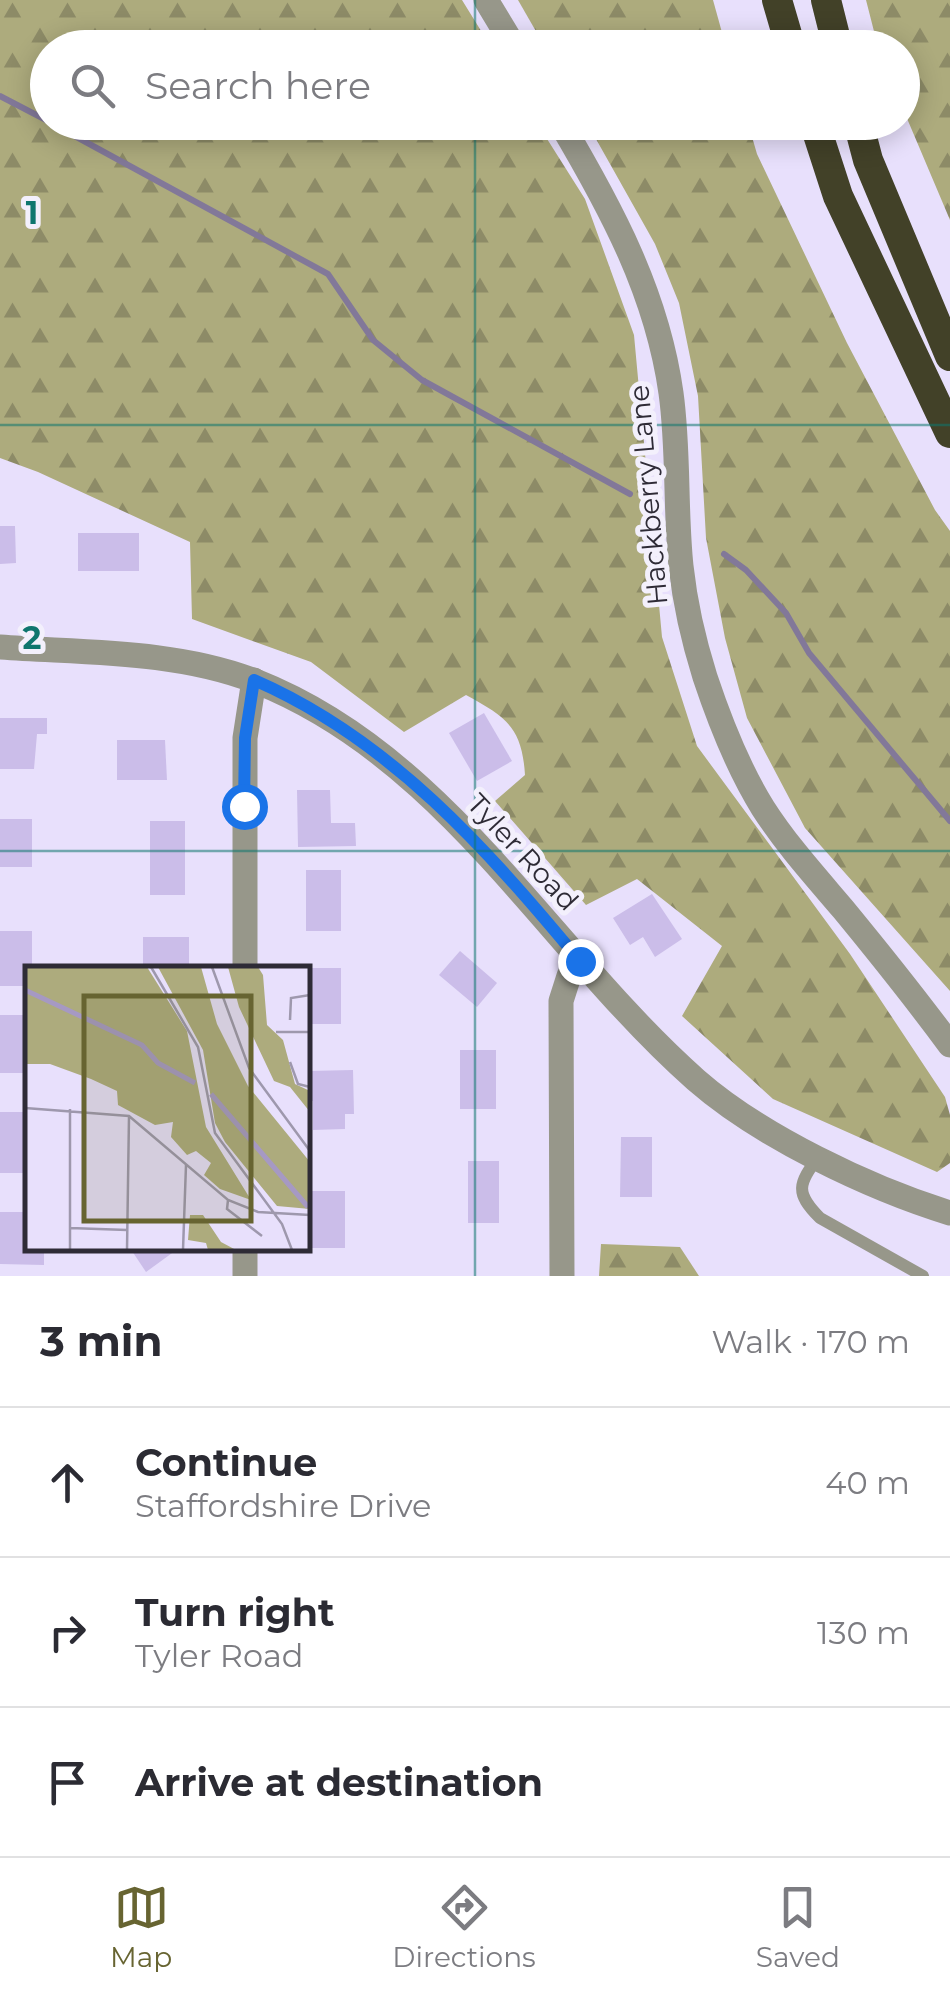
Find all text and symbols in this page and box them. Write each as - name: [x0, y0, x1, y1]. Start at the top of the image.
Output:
- search box: [30, 30, 920, 140]
- icon: search: [65, 58, 120, 113]
- text: Search here: [145, 62, 371, 109]
- text: 1: [26, 193, 38, 232]
- street label: Hackberry Lane: [621, 383, 675, 607]
- text: 2: [23, 618, 41, 657]
- route start: [222, 784, 268, 830]
- street label: Tyler Road: [460, 786, 586, 918]
- route end: [558, 939, 604, 985]
- inset map: [25, 966, 310, 1251]
- text: 3 min: [40, 1315, 162, 1367]
- text: Walk · 170 m: [711, 1322, 910, 1361]
- text: Continue: [135, 1439, 317, 1486]
- icon: ahead: [40, 1455, 95, 1510]
- text: 40 m: [825, 1463, 910, 1502]
- text: Staffordshire Drive: [135, 1486, 431, 1525]
- text: Turn right: [135, 1589, 334, 1636]
- icon: right: [40, 1605, 95, 1660]
- text: 130 m: [817, 1613, 910, 1652]
- text: Tyler Road: [135, 1636, 304, 1675]
- icon: arrive: [40, 1755, 95, 1810]
- text: Arrive at destination: [135, 1759, 543, 1806]
- tab: Map: [110, 1880, 172, 1974]
- tab: Directions: [392, 1880, 536, 1974]
- tab: Saved: [756, 1880, 840, 1974]

